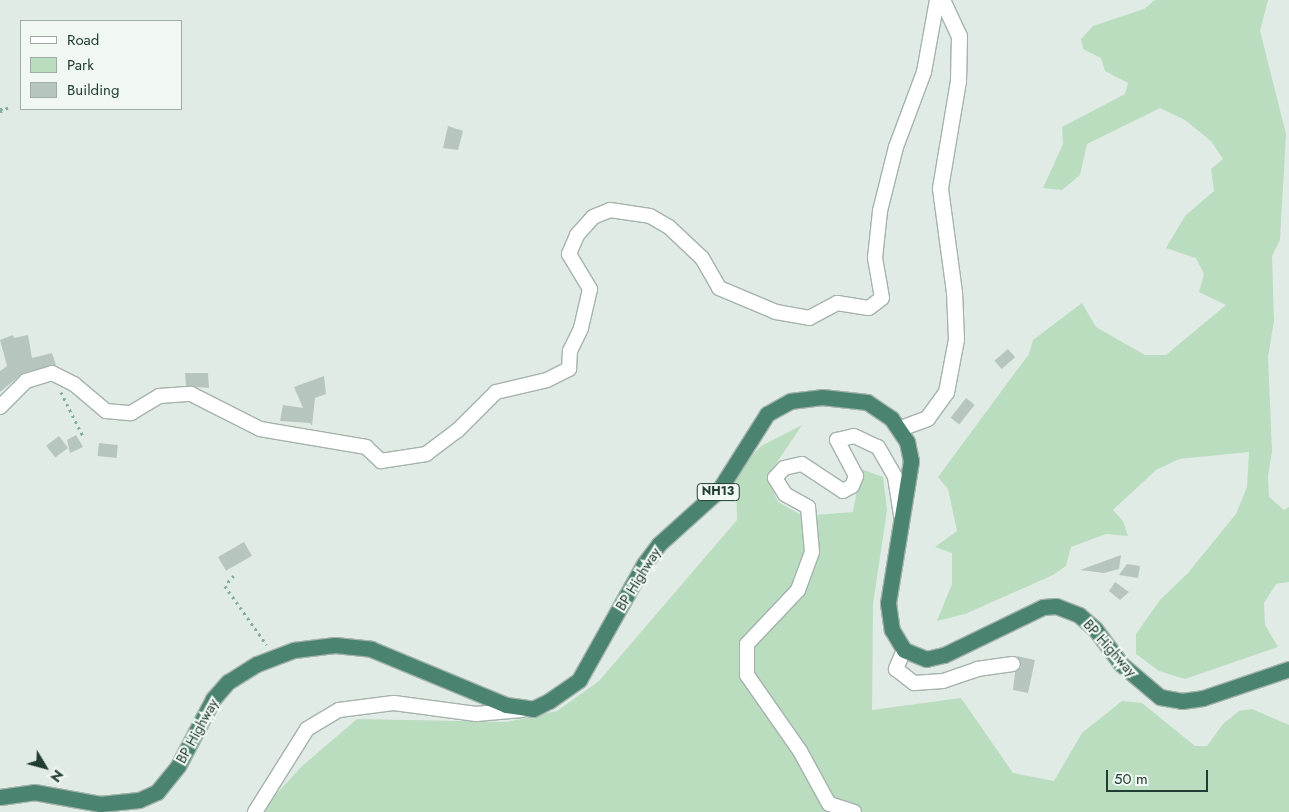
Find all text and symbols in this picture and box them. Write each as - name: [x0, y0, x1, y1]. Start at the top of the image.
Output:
- legend: [20, 20, 182, 110]
- text: Road: [67, 29, 99, 51]
- text: Park: [67, 54, 94, 76]
- text: Building: [67, 79, 119, 101]
- road number: NH13: [696, 482, 740, 502]
- street label: BP Highway: [612, 544, 664, 614]
- street label: BP Highway: [1080, 616, 1140, 680]
- street label: BP Highway: [172, 696, 222, 766]
- north arrow: [20, 742, 70, 792]
- scale bar: [1109, 760, 1212, 792]
- text: N: [46, 766, 68, 786]
- text: 50 m: [1114, 768, 1148, 790]

